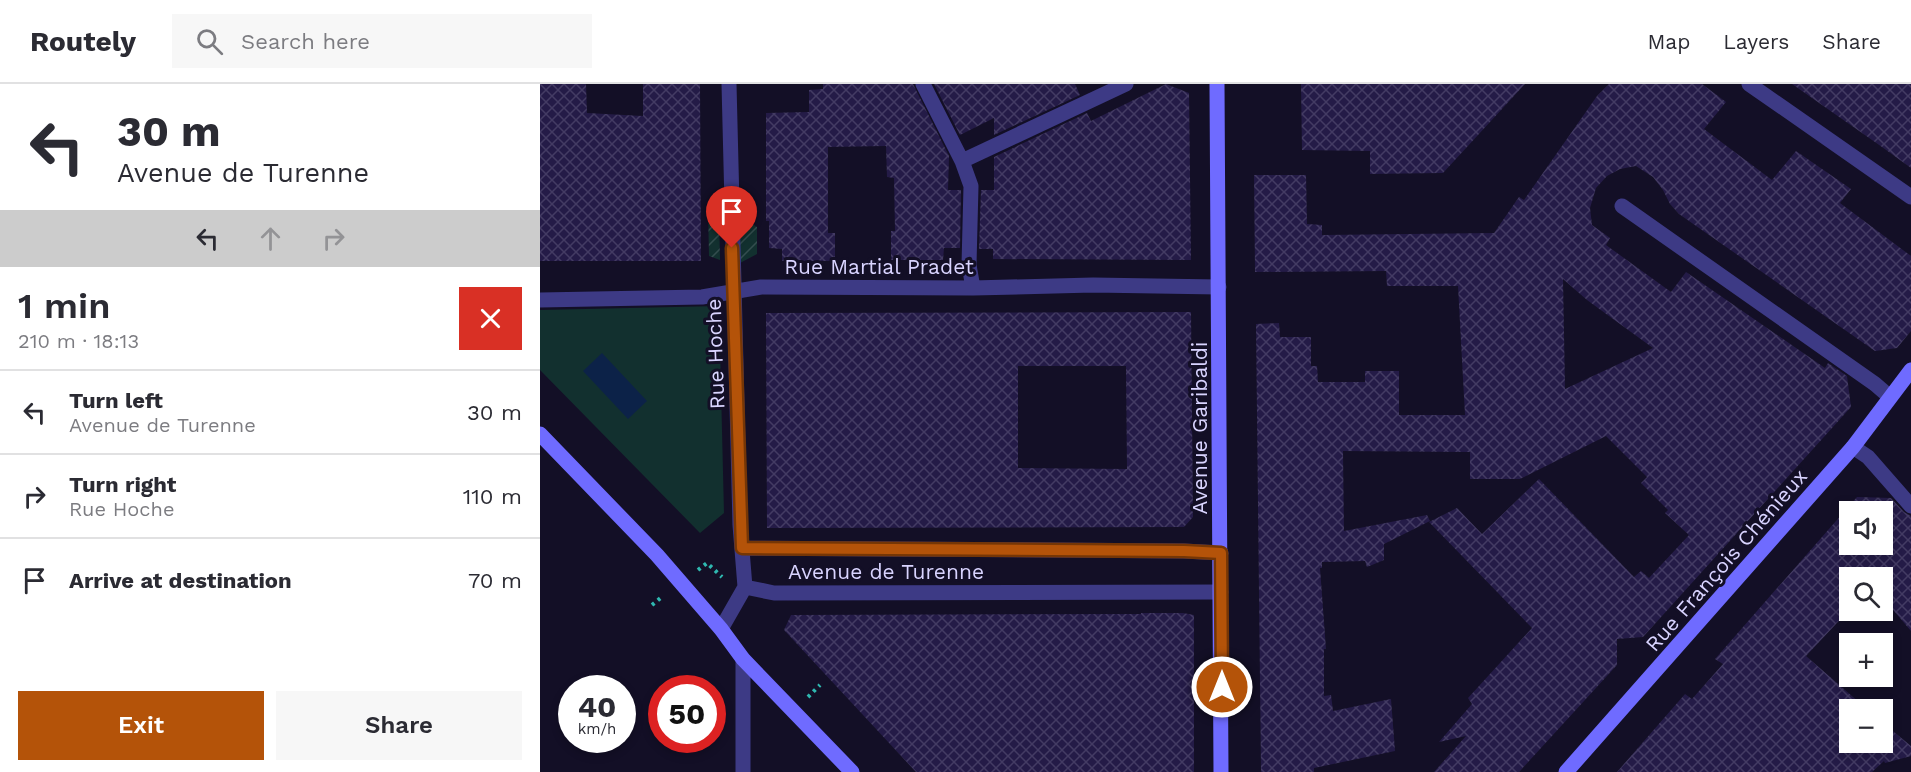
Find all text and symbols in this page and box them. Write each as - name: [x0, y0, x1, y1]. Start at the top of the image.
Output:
- search box: [172, 14, 592, 68]
- text: Routely: [30, 25, 136, 58]
- icon: search: [193, 25, 226, 58]
- text: Search here: [241, 29, 370, 54]
- text: Map: [1647, 29, 1690, 54]
- text: Layers: [1723, 29, 1789, 54]
- text: Share: [1822, 29, 1881, 54]
- text: 30 m: [117, 107, 221, 156]
- icon: left: [18, 108, 96, 186]
- text: Avenue de Turenne: [117, 157, 369, 189]
- pin: [706, 186, 757, 248]
- icon: arrive: [715, 195, 748, 228]
- icon: left: [191, 222, 224, 255]
- icon: ahead: [254, 222, 287, 255]
- icon: right: [317, 222, 350, 255]
- street label: Rue Martial Pradet: [784, 254, 974, 279]
- text: 1 min: [18, 285, 110, 327]
- button: close: [459, 287, 522, 350]
- street label: Rue Hoche: [701, 298, 729, 410]
- text: 210 m · 18:13: [18, 329, 139, 353]
- street label: Avenue Garibaldi: [1187, 342, 1212, 514]
- text: Turn left: [69, 388, 163, 413]
- icon: left: [18, 396, 51, 429]
- text: 30 m: [467, 400, 522, 425]
- text: Avenue de Turenne: [69, 413, 256, 437]
- street label: Rue François Chénieux: [1640, 464, 1812, 656]
- text: Turn right: [69, 472, 176, 497]
- icon: right: [18, 480, 51, 513]
- text: 110 m: [463, 484, 522, 509]
- text: Rue Hoche: [69, 497, 174, 521]
- map controls: [1839, 501, 1893, 753]
- button: sound: [1839, 501, 1893, 555]
- street label: Avenue de Turenne: [788, 559, 984, 584]
- icon: arrive: [18, 564, 51, 597]
- button: search: [1839, 567, 1893, 621]
- text: Arrive at destination: [69, 568, 292, 593]
- text: 70 m: [468, 568, 522, 593]
- button: +: [1839, 633, 1893, 687]
- position arrow: [1190, 655, 1254, 719]
- speed limit sign: 50: [648, 675, 726, 753]
- text: 40: [578, 689, 616, 724]
- button: Exit: [18, 691, 264, 760]
- button: Share: [276, 691, 522, 760]
- button: −: [1839, 699, 1893, 753]
- text: km/h: [578, 720, 616, 738]

